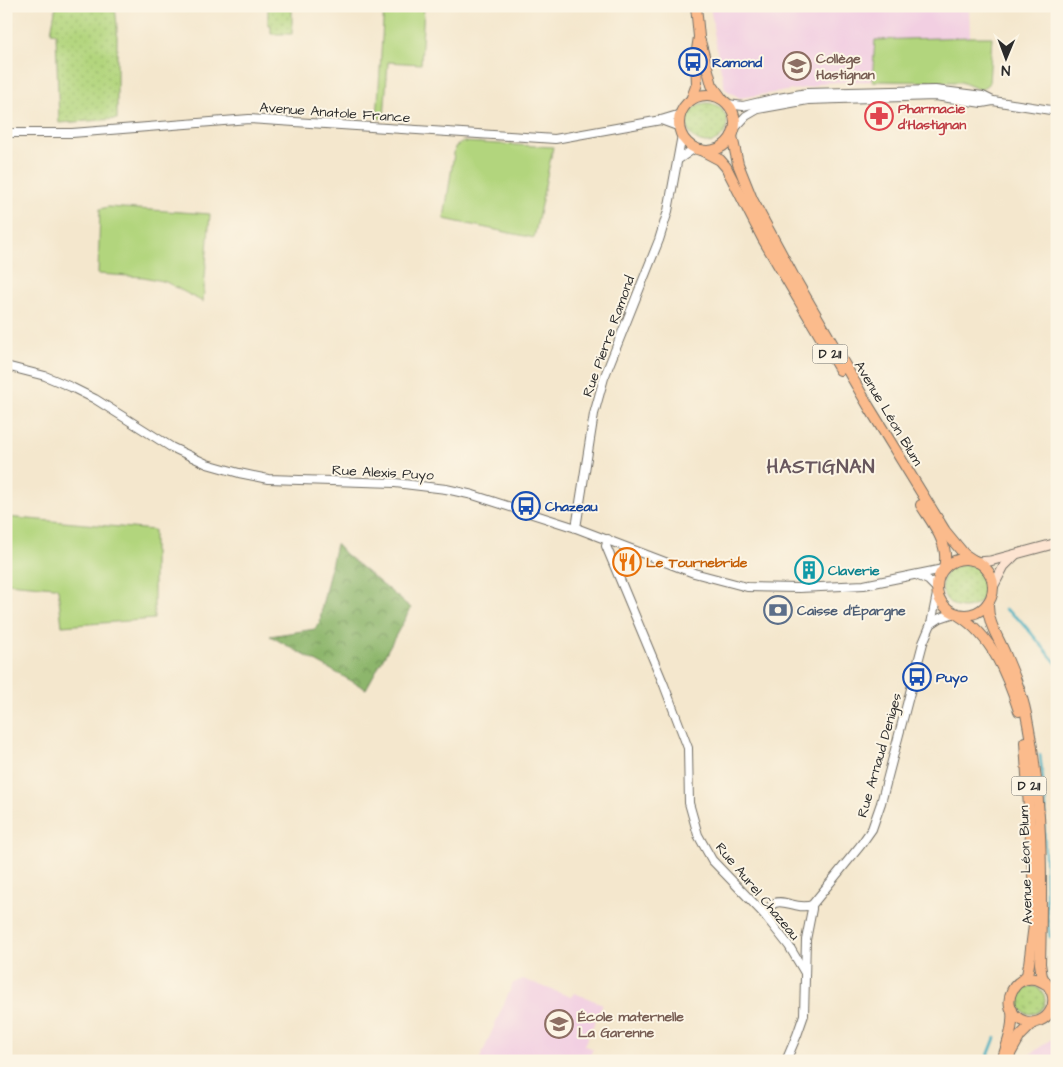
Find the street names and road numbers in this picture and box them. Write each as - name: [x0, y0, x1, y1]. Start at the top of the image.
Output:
- street label: Avenue Anatole France: [259, 98, 411, 128]
- street label: Rue Pierre Ramond: [578, 273, 640, 400]
- road number: D 211: [812, 344, 848, 364]
- street label: Avenue Léon Blum: [849, 357, 927, 470]
- street label: Rue Alexis Puyo: [332, 460, 435, 486]
- street label: Rue Arnaud Deniges: [853, 691, 907, 820]
- road number: D 211: [1012, 776, 1046, 796]
- street label: Avenue Léon Blum: [1014, 805, 1038, 925]
- street label: Rue Aurel Chazeau: [710, 838, 804, 945]

